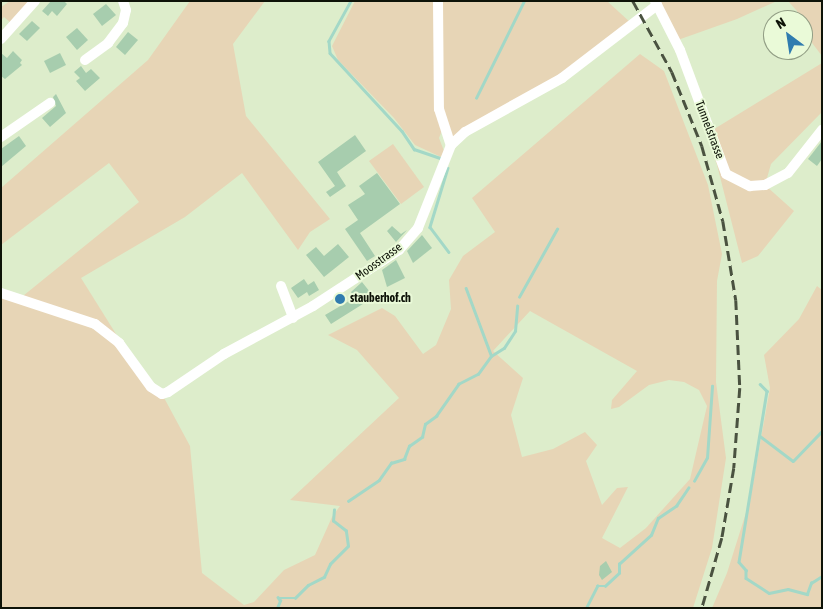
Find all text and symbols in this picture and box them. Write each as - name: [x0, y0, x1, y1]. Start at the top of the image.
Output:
- north arrow: [763, 10, 813, 60]
- text: N: [773, 14, 788, 32]
- street label: Tunnelstrasse: [691, 99, 727, 161]
- street label: Moosstrasse: [353, 240, 405, 284]
- place label: stauberhof.ch: [350, 292, 411, 306]
- marker: stauberhof.ch: [334, 293, 346, 305]

